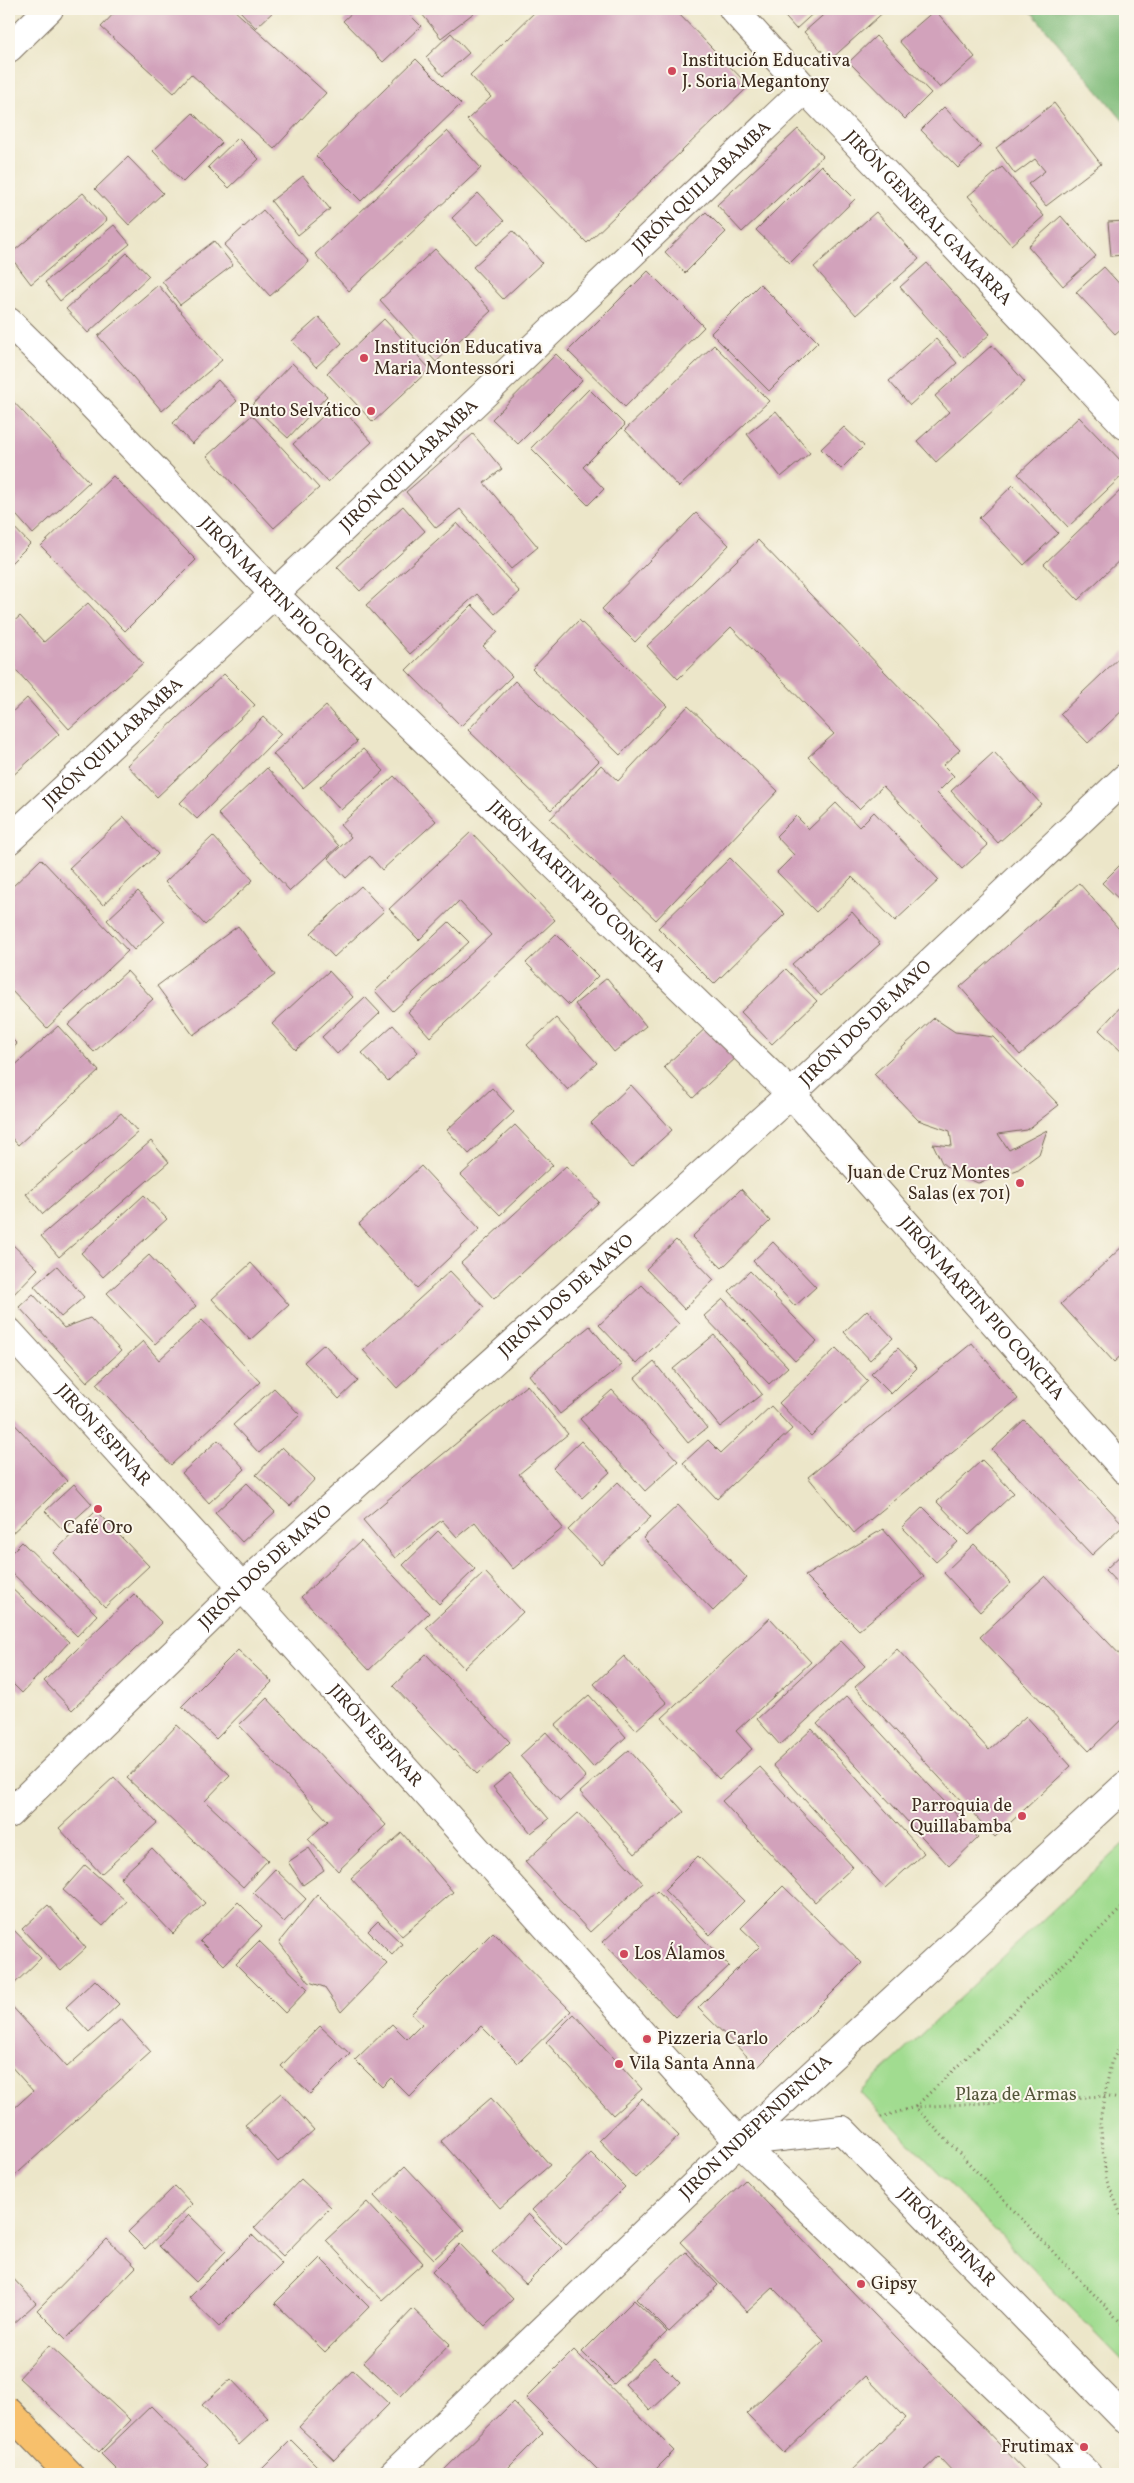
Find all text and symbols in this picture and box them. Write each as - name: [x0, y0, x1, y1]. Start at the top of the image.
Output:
- place label: Institución Educativa J. Soria Megantony: [682, 49, 851, 95]
- marker: Institución Educativa J. Soria Megantony: [666, 65, 678, 77]
- street label: JIRÓN QUILLABAMBA: [627, 115, 777, 259]
- street label: JIRÓN GENERAL GAMARRA: [838, 125, 1018, 312]
- place label: Institución Educativa Maria Montessori: [374, 336, 543, 382]
- marker: Institución Educativa Maria Montessori: [358, 352, 370, 364]
- street label: JIRÓN QUILLABAMBA: [334, 393, 484, 538]
- place label: Punto Selvático: [239, 399, 361, 424]
- marker: Punto Selvático: [365, 405, 377, 417]
- street label: JIRÓN MARTIN PIO CONCHA: [194, 511, 380, 697]
- street label: JIRÓN QUILLABAMBA: [38, 672, 189, 815]
- street label: JIRÓN MARTIN PIO CONCHA: [482, 795, 671, 979]
- street label: JIRÓN DOS DE MAYO: [794, 954, 937, 1092]
- place label: Juan de Cruz Montes Salas (ex 701): [847, 1161, 1010, 1207]
- marker: Juan de Cruz Montes Salas (ex 701): [1014, 1177, 1026, 1189]
- street label: JIRÓN MARTIN PIO CONCHA: [893, 1211, 1070, 1406]
- street label: JIRÓN DOS DE MAYO: [493, 1228, 639, 1363]
- street label: JIRÓN ESPINAR: [50, 1379, 157, 1492]
- street label: JIRÓN DOS DE MAYO: [193, 1499, 338, 1635]
- marker: Café Oro: [92, 1503, 104, 1515]
- place label: Café Oro: [63, 1516, 133, 1541]
- street label: JIRÓN ESPINAR: [322, 1679, 428, 1793]
- place label: Parroquia de Quillabamba: [910, 1794, 1012, 1840]
- marker: Parroquia de Quillabamba: [1016, 1810, 1028, 1822]
- place label: Los Álamos: [634, 1942, 725, 1967]
- marker: Los Álamos: [618, 1948, 630, 1960]
- place label: Pizzeria Carlo: [657, 2027, 768, 2052]
- marker: Pizzeria Carlo: [641, 2033, 653, 2045]
- street label: JIRÓN INDEPENDENCIA: [674, 2049, 838, 2205]
- place label: Vila Santa Anna: [629, 2052, 756, 2077]
- marker: Vila Santa Anna: [613, 2058, 625, 2070]
- park label: Plaza de Armas: [955, 2083, 1077, 2108]
- street label: JIRÓN ESPINAR: [893, 2182, 1002, 2293]
- place label: Gipsy: [871, 2272, 917, 2297]
- marker: Gipsy: [855, 2278, 867, 2290]
- place label: Frutimax: [1001, 2435, 1074, 2460]
- marker: Frutimax: [1078, 2441, 1090, 2453]

